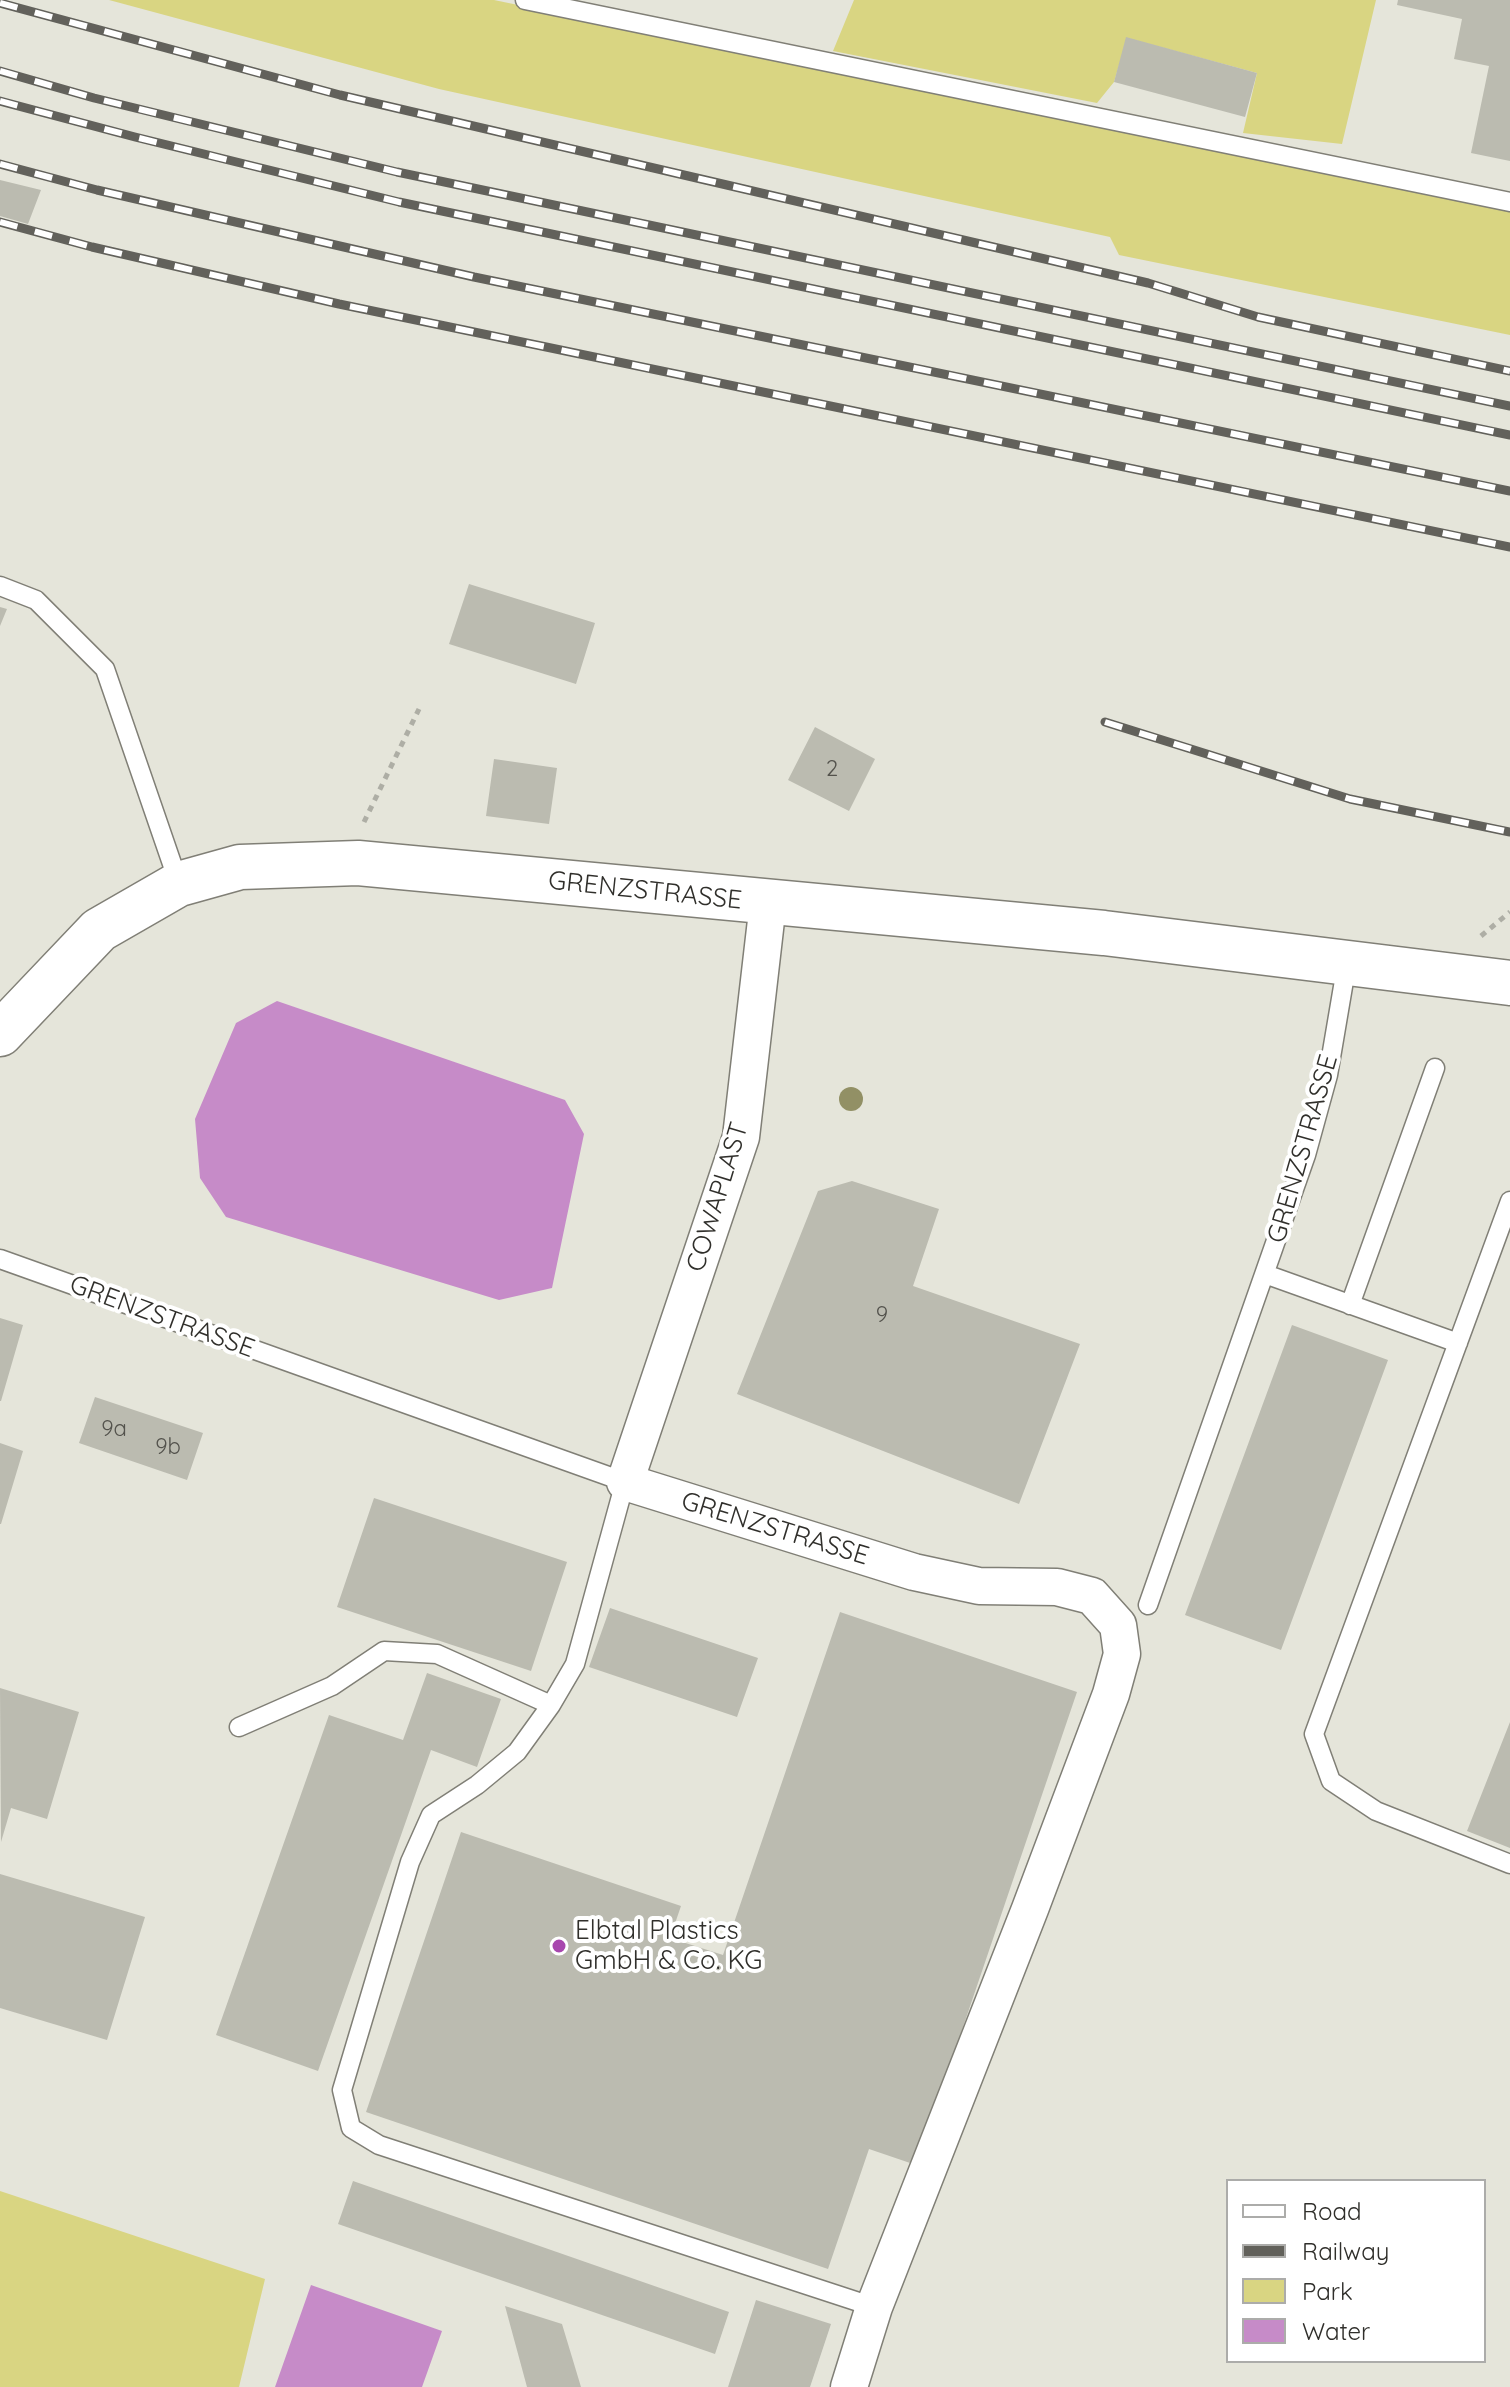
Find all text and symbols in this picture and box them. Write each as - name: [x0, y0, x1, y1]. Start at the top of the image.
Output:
- house number: 2: [826, 756, 838, 782]
- street label: GRENZSTRASSE: [547, 865, 743, 917]
- street label: GRENZSTRASSE: [1261, 1051, 1345, 1247]
- street label: COWAPLAST: [680, 1119, 756, 1275]
- street label: GRENZSTRASSE: [65, 1269, 259, 1365]
- house number: 9: [876, 1302, 888, 1328]
- house number: 9a: [101, 1416, 127, 1442]
- house number: 9b: [155, 1434, 181, 1460]
- street label: GRENZSTRASSE: [677, 1486, 873, 1572]
- place label: Elbtal Plastics GmbH & Co. KG: [575, 1915, 762, 1976]
- marker: Elbtal Plastics GmbH & Co. KG: [550, 1937, 568, 1955]
- legend: [1226, 2179, 1486, 2363]
- text: Road: [1302, 2196, 1362, 2226]
- text: Railway: [1302, 2236, 1389, 2266]
- text: Park: [1302, 2276, 1353, 2306]
- text: Water: [1302, 2316, 1370, 2346]

